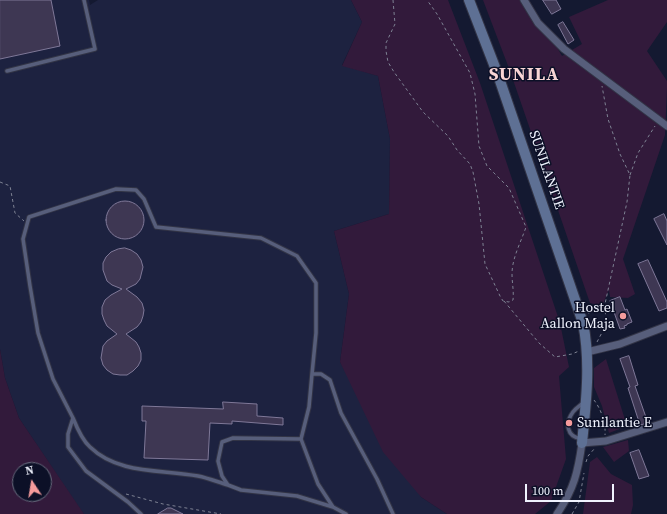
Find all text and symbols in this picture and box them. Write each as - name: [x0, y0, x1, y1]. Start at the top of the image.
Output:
- district label: SUNILA: [489, 64, 559, 86]
- street label: SUNILANTIE: [525, 128, 567, 212]
- place label: Hostel Aallon Maja: [540, 300, 615, 332]
- marker: Hostel Aallon Maja: [618, 311, 628, 321]
- place label: Sunilantie E: [577, 415, 652, 431]
- marker: Sunilantie E: [564, 418, 574, 428]
- north arrow: [12, 462, 52, 502]
- text: N: [24, 463, 35, 479]
- scale bar: [527, 476, 616, 502]
- text: 100 m: [532, 483, 564, 499]

